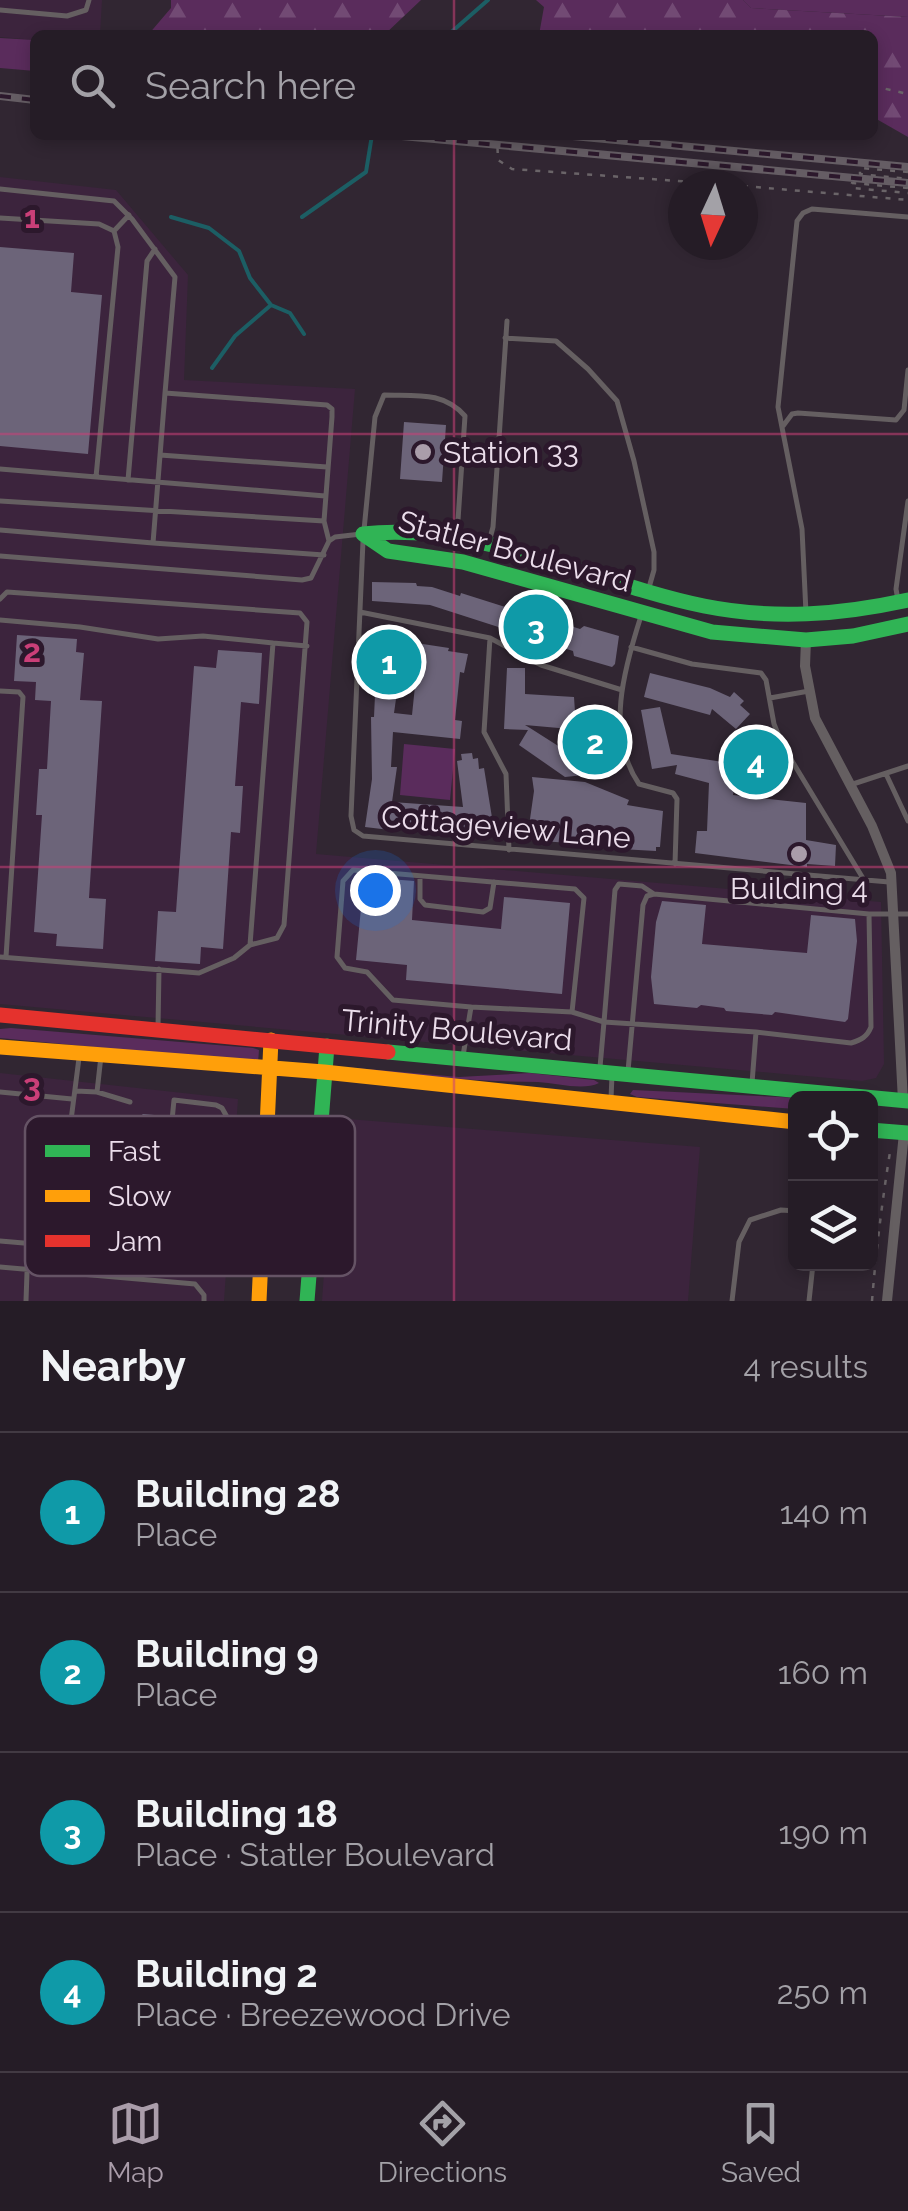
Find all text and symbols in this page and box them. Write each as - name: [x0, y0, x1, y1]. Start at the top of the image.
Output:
- search box: [30, 30, 878, 140]
- icon: search: [65, 58, 120, 113]
- text: Search here: [145, 63, 356, 108]
- north arrow: [668, 170, 758, 260]
- text: 1: [24, 198, 40, 235]
- place label: Station 33: [443, 435, 579, 470]
- marker: Station 33: [412, 441, 434, 463]
- street label: Statler Boulevard: [395, 503, 635, 599]
- pin: 3: [504, 590, 568, 664]
- pin: 1: [356, 624, 422, 700]
- text: 2: [23, 632, 41, 669]
- pin: 2: [562, 704, 628, 780]
- pin: 4: [724, 724, 788, 800]
- street label: Cottageview Lane: [380, 799, 632, 855]
- marker: Building 4: [788, 843, 810, 865]
- your location: [350, 865, 401, 916]
- place label: Building 4: [730, 871, 868, 906]
- street label: Trinity Boulevard: [340, 1002, 574, 1058]
- text: 3: [23, 1066, 41, 1103]
- map controls: [788, 1091, 878, 1271]
- button: locate: [788, 1091, 878, 1181]
- legend: [25, 1116, 355, 1276]
- text: Fast: [108, 1135, 161, 1168]
- text: Slow: [108, 1180, 172, 1213]
- button: layers: [788, 1181, 878, 1271]
- text: Jam: [108, 1225, 162, 1258]
- text: Nearby: [40, 1342, 186, 1391]
- text: 4 results: [744, 1348, 868, 1385]
- text: Building 28: [135, 1471, 341, 1516]
- text: 1: [65, 1494, 80, 1531]
- text: 140 m: [780, 1494, 868, 1531]
- text: Place: [135, 1516, 217, 1553]
- text: Building 9: [135, 1631, 319, 1676]
- text: 2: [63, 1654, 82, 1691]
- text: 160 m: [778, 1654, 868, 1691]
- text: Place: [135, 1676, 217, 1713]
- text: Building 18: [135, 1791, 338, 1836]
- text: 3: [64, 1814, 81, 1851]
- text: 190 m: [778, 1814, 868, 1851]
- text: Place · Statler Boulevard: [135, 1836, 495, 1873]
- text: Building 2: [135, 1951, 318, 1996]
- text: 4: [63, 1974, 82, 2011]
- text: 250 m: [777, 1974, 868, 2011]
- text: Place · Breezewood Drive: [135, 1996, 511, 2033]
- tab: Map: [107, 2096, 164, 2189]
- tab: Directions: [378, 2096, 507, 2189]
- tab: Saved: [721, 2096, 801, 2189]

